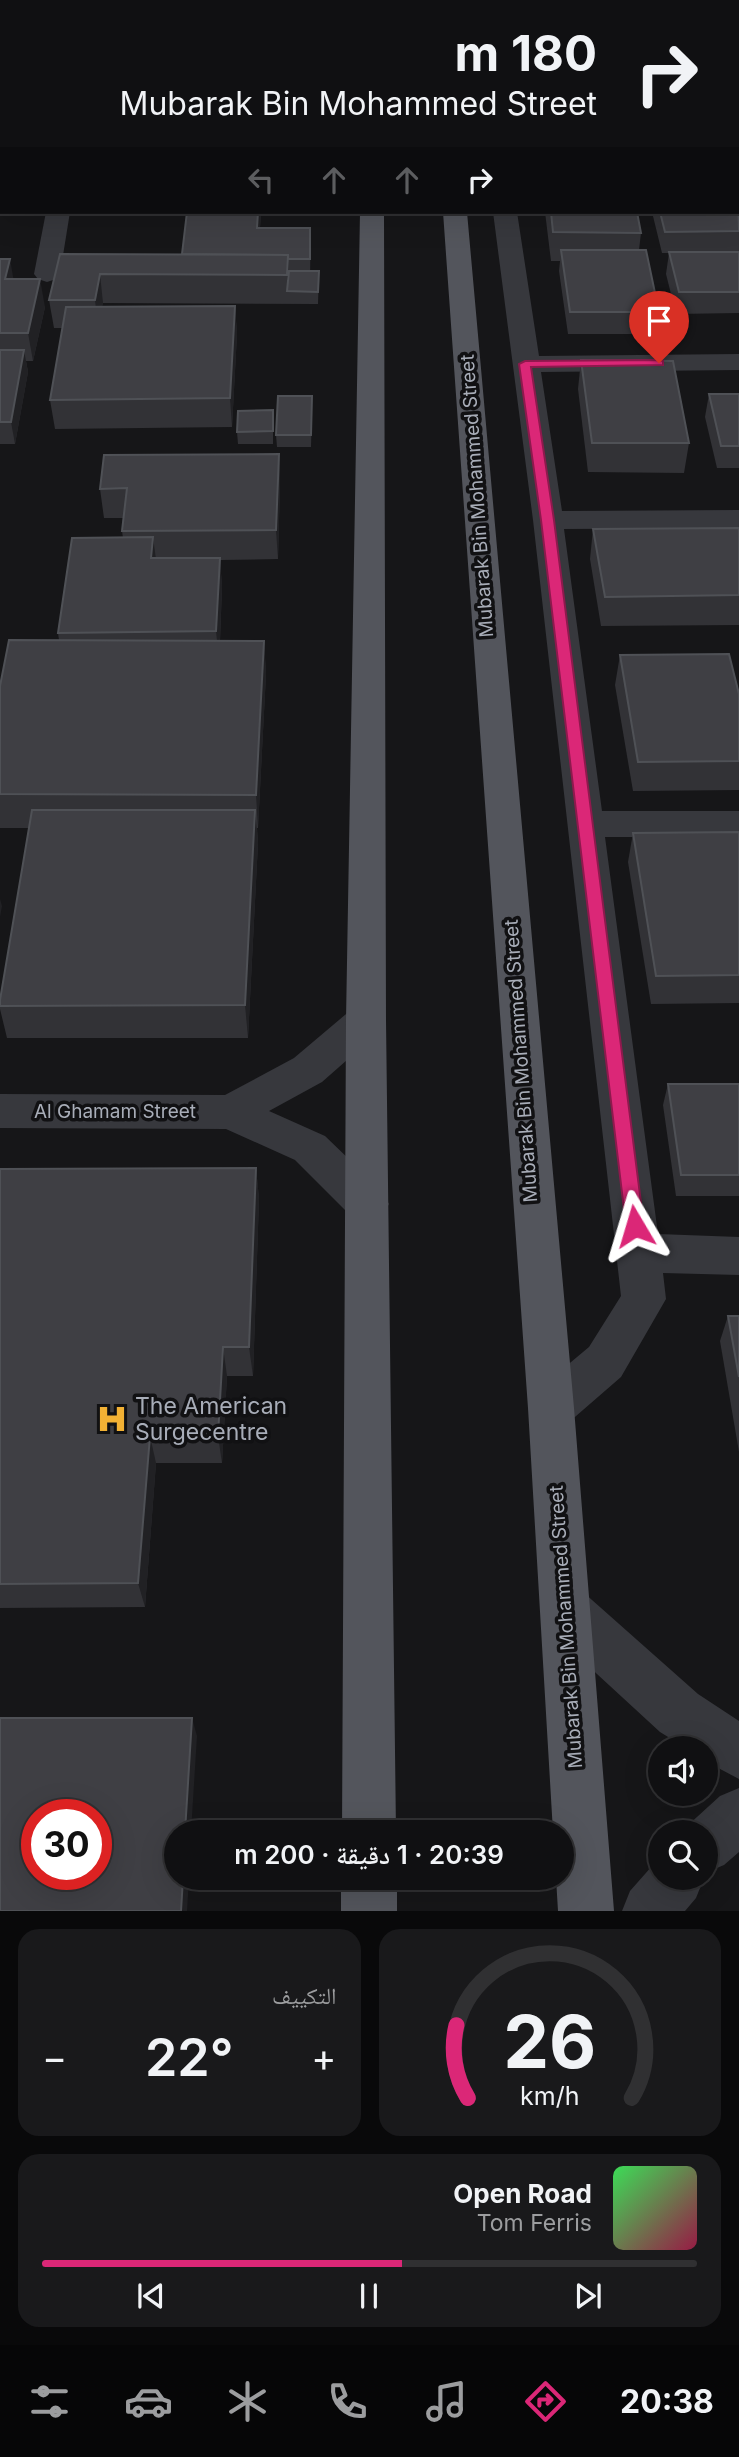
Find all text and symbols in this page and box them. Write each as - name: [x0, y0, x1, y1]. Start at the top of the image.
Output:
- text: 180 m: [455, 24, 597, 83]
- icon: right: [621, 28, 712, 119]
- text: Mubarak Bin Mohammed Street: [120, 84, 597, 123]
- icon: left: [242, 161, 280, 199]
- icon: ahead: [315, 161, 353, 199]
- icon: ahead: [388, 161, 426, 199]
- icon: right: [461, 161, 499, 199]
- pin: [629, 291, 689, 363]
- icon: arrive: [640, 302, 678, 340]
- street label: Mubarak Bin Mohammed Street: [456, 354, 498, 638]
- street label: Mubarak Bin Mohammed Street: [500, 919, 542, 1203]
- street label: Al Ghamam Street: [34, 1100, 196, 1123]
- position arrow: [598, 1189, 672, 1263]
- place label: The American Surgecentre: [135, 1392, 287, 1446]
- hospital icon: The American Surgecentre: [95, 1402, 129, 1436]
- street label: Mubarak Bin Mohammed Street: [545, 1485, 587, 1769]
- map controls: [648, 1736, 718, 1890]
- button: sound: [648, 1736, 718, 1806]
- speed limit sign: 30: [21, 1799, 112, 1890]
- button: search: [648, 1820, 718, 1890]
- text: 20:39 · 1 دقيقة · 200 m: [234, 1839, 504, 1870]
- text: التكييف: [272, 1982, 337, 2010]
- text: 26: [503, 1998, 596, 2087]
- text: 22°: [145, 2026, 234, 2089]
- text: −: [42, 2034, 67, 2080]
- text: +: [311, 2034, 337, 2080]
- text: km/h: [520, 2081, 579, 2111]
- text: Open Road: [453, 2178, 592, 2209]
- text: Tom Ferris: [477, 2209, 592, 2237]
- icon: previous: [132, 2277, 170, 2315]
- icon: pause: [350, 2277, 388, 2315]
- icon: next: [569, 2277, 607, 2315]
- icon: filters: [25, 2377, 74, 2426]
- icon: car: [124, 2377, 173, 2426]
- icon: climate: [223, 2377, 272, 2426]
- icon: phone: [323, 2377, 372, 2426]
- icon: music: [422, 2377, 471, 2426]
- icon: directions: [521, 2377, 570, 2426]
- text: 20:38: [620, 2382, 714, 2421]

